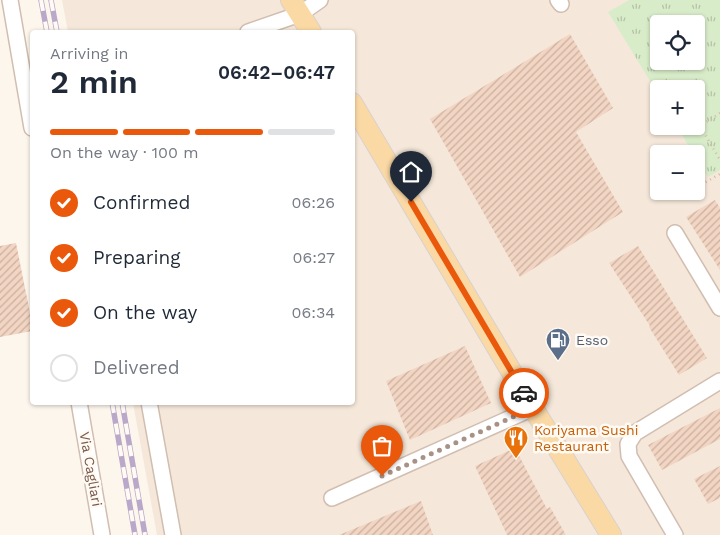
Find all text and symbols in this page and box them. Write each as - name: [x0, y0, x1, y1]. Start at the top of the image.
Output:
- map controls: [650, 15, 705, 200]
- button: locate: [650, 15, 705, 70]
- text: Arriving in: [50, 44, 128, 63]
- text: 06:42–06:47: [218, 61, 335, 84]
- text: 2 min: [50, 63, 138, 101]
- button: +: [650, 80, 705, 135]
- text: On the way · 100 m: [50, 143, 199, 162]
- button: −: [650, 145, 705, 200]
- pin: [390, 151, 432, 202]
- icon: home: [397, 158, 425, 186]
- icon: check: [50, 189, 78, 217]
- text: Confirmed: [93, 191, 190, 214]
- text: 06:26: [292, 193, 335, 212]
- icon: check: [50, 244, 78, 272]
- text: Preparing: [93, 246, 180, 269]
- text: 06:27: [293, 248, 335, 267]
- icon: check: [50, 299, 78, 327]
- text: On the way: [93, 301, 197, 324]
- text: 06:34: [291, 303, 335, 322]
- fuel station icon: Esso: [545, 327, 571, 361]
- place label: Esso: [576, 332, 608, 348]
- text: Delivered: [93, 356, 180, 379]
- courier: [499, 368, 549, 418]
- icon: car: [510, 379, 538, 407]
- place label: Koriyama Sushi Restaurant: [534, 422, 638, 454]
- pin: [361, 425, 403, 476]
- restaurant icon: Koriyama Sushi Restaurant: [503, 425, 529, 459]
- street label: Via Cagliari: [77, 430, 105, 508]
- icon: bag: [368, 432, 396, 460]

